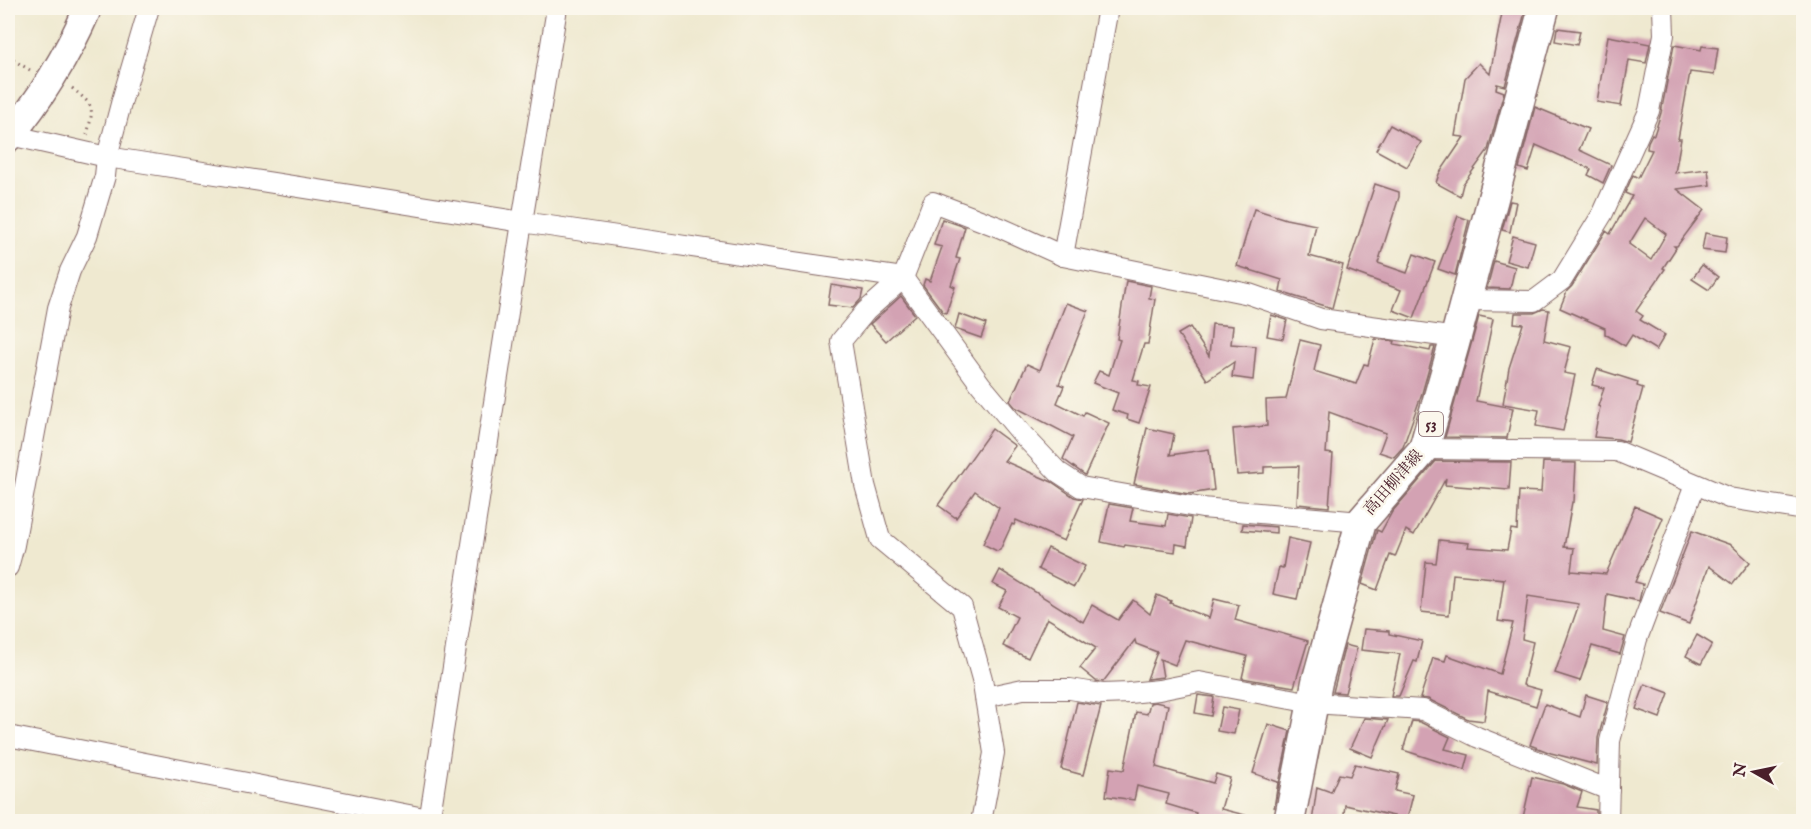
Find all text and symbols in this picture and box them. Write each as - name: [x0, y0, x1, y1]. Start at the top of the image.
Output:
- road number: 53: [1419, 412, 1443, 436]
- street label: 高田柳津線: [1360, 446, 1428, 520]
- north arrow: [1724, 742, 1784, 802]
- text: N: [1730, 761, 1752, 779]

